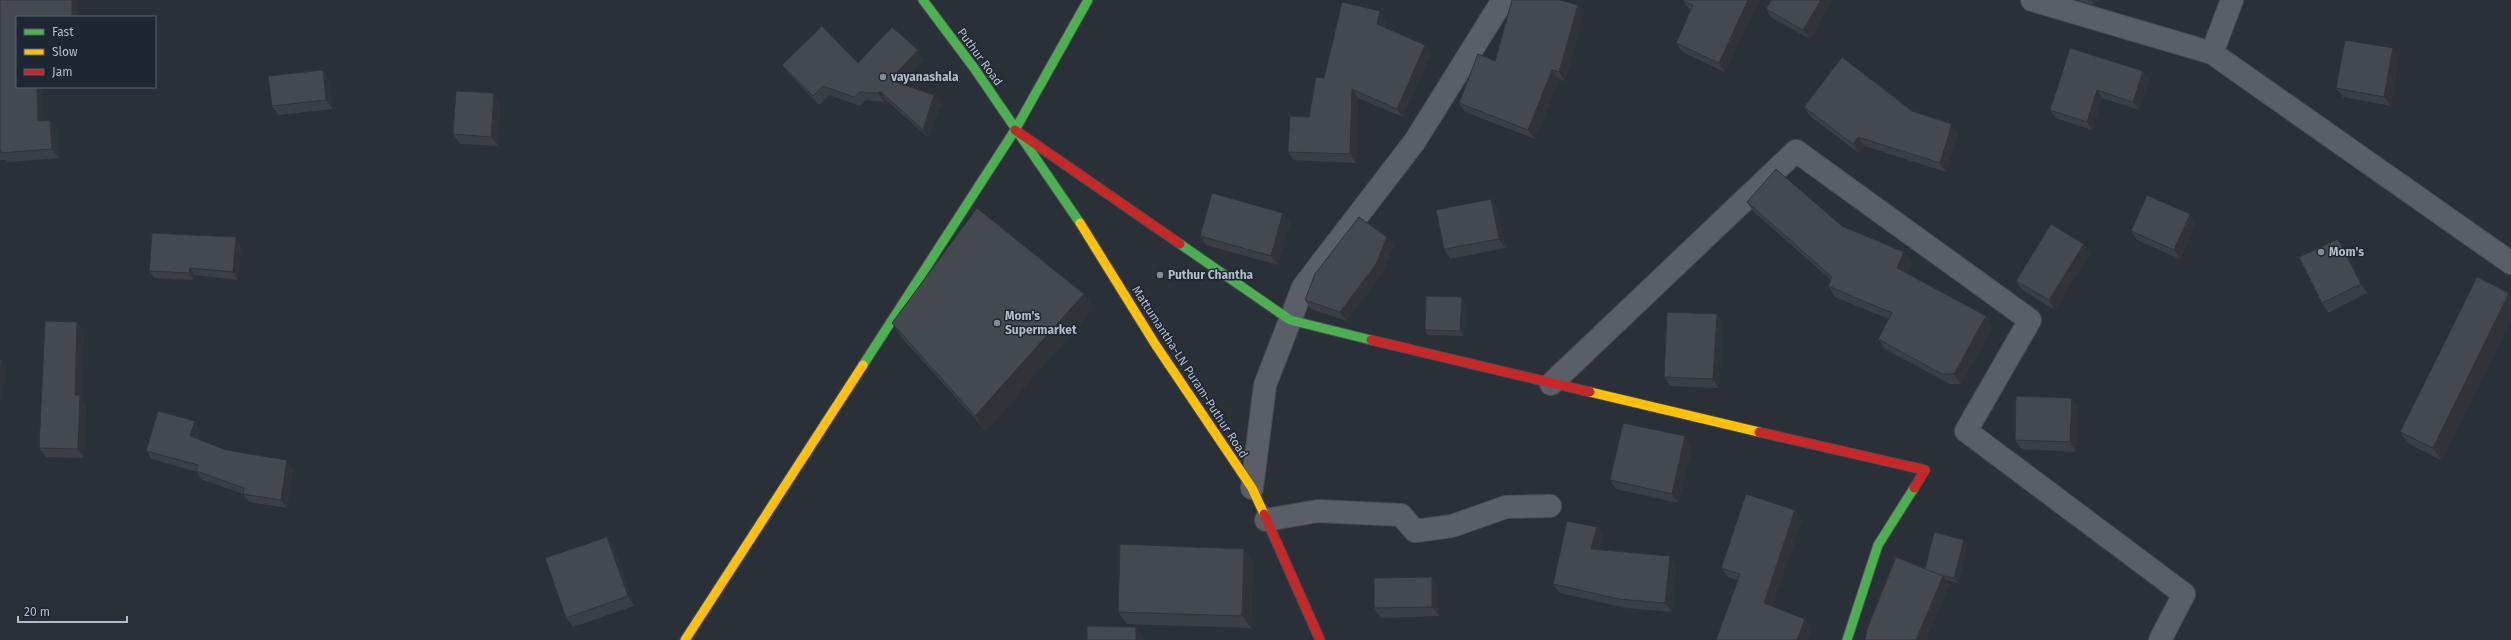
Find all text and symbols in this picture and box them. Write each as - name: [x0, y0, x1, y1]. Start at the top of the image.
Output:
- legend: [16, 16, 156, 88]
- text: Fast: [52, 25, 74, 39]
- street label: Puthur Road: [955, 26, 1005, 88]
- text: Slow: [52, 45, 78, 59]
- text: Jam: [52, 65, 72, 79]
- place label: vayanashala: [890, 70, 959, 84]
- marker: vayanashala: [878, 72, 888, 82]
- place label: Mom's: [2329, 245, 2364, 259]
- marker: Mom's: [2316, 247, 2326, 257]
- place label: Puthur Chantha: [1168, 268, 1254, 282]
- marker: Puthur Chantha: [1155, 270, 1165, 280]
- street label: Mattumantha-LN Puram-Puthur Road: [1129, 283, 1251, 461]
- place label: Mom's Supermarket: [1005, 309, 1077, 337]
- marker: Mom's Supermarket: [992, 318, 1002, 328]
- scale bar: [18, 598, 127, 624]
- text: 20 m: [24, 605, 50, 619]

